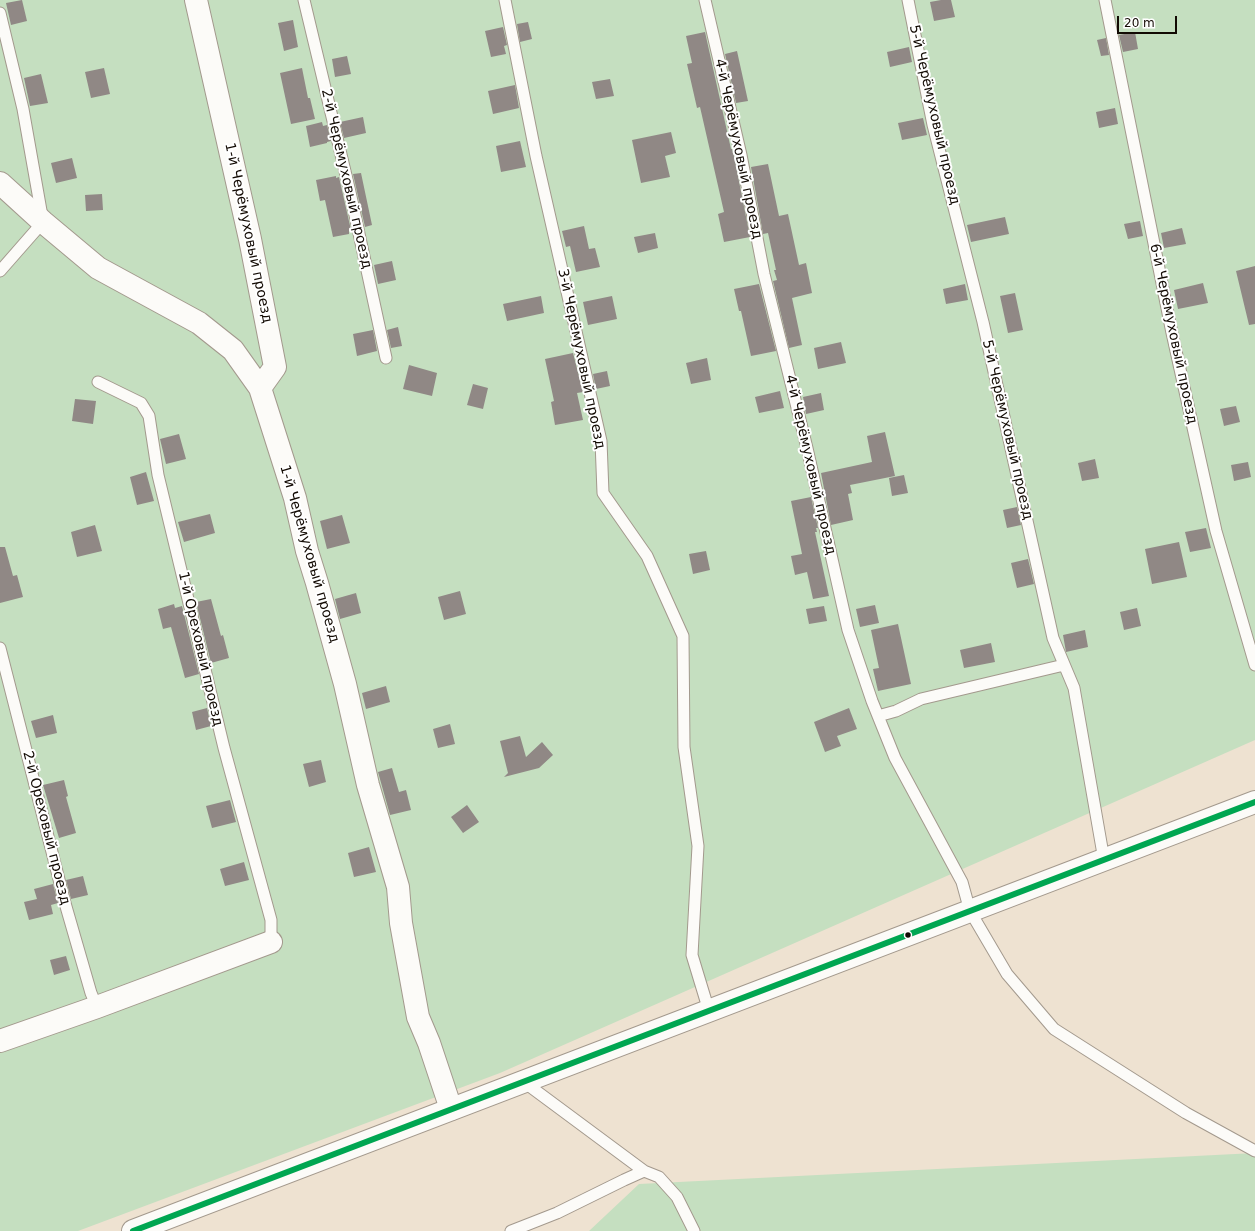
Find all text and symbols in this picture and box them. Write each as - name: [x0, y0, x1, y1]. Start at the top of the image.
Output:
- scale bar: [1119, 8, 1179, 34]
- text: 20 m: [1124, 16, 1155, 30]
- street label: 5-й Черёмуховый проезд: [905, 23, 963, 207]
- street label: 4-й Черёмуховый проезд: [711, 57, 765, 241]
- street label: 2-й Черёмуховый проезд: [317, 87, 375, 271]
- street label: 1-й Черёмуховый проезд: [221, 141, 275, 325]
- street label: 6-й Черёмуховый проезд: [1146, 242, 1200, 426]
- street label: 3-й Черёмуховый проезд: [554, 267, 608, 451]
- street label: 5-й Черёмуховый проезд: [978, 338, 1036, 522]
- street label: 4-й Черёмуховый проезд: [781, 373, 839, 557]
- street label: 1-й Черёмуховый проезд: [276, 463, 342, 645]
- street label: 1-й Ореховый проезд: [174, 570, 226, 728]
- street label: 2-й Ореховый проезд: [19, 749, 73, 907]
- unlabelled marker: [903, 930, 913, 940]

